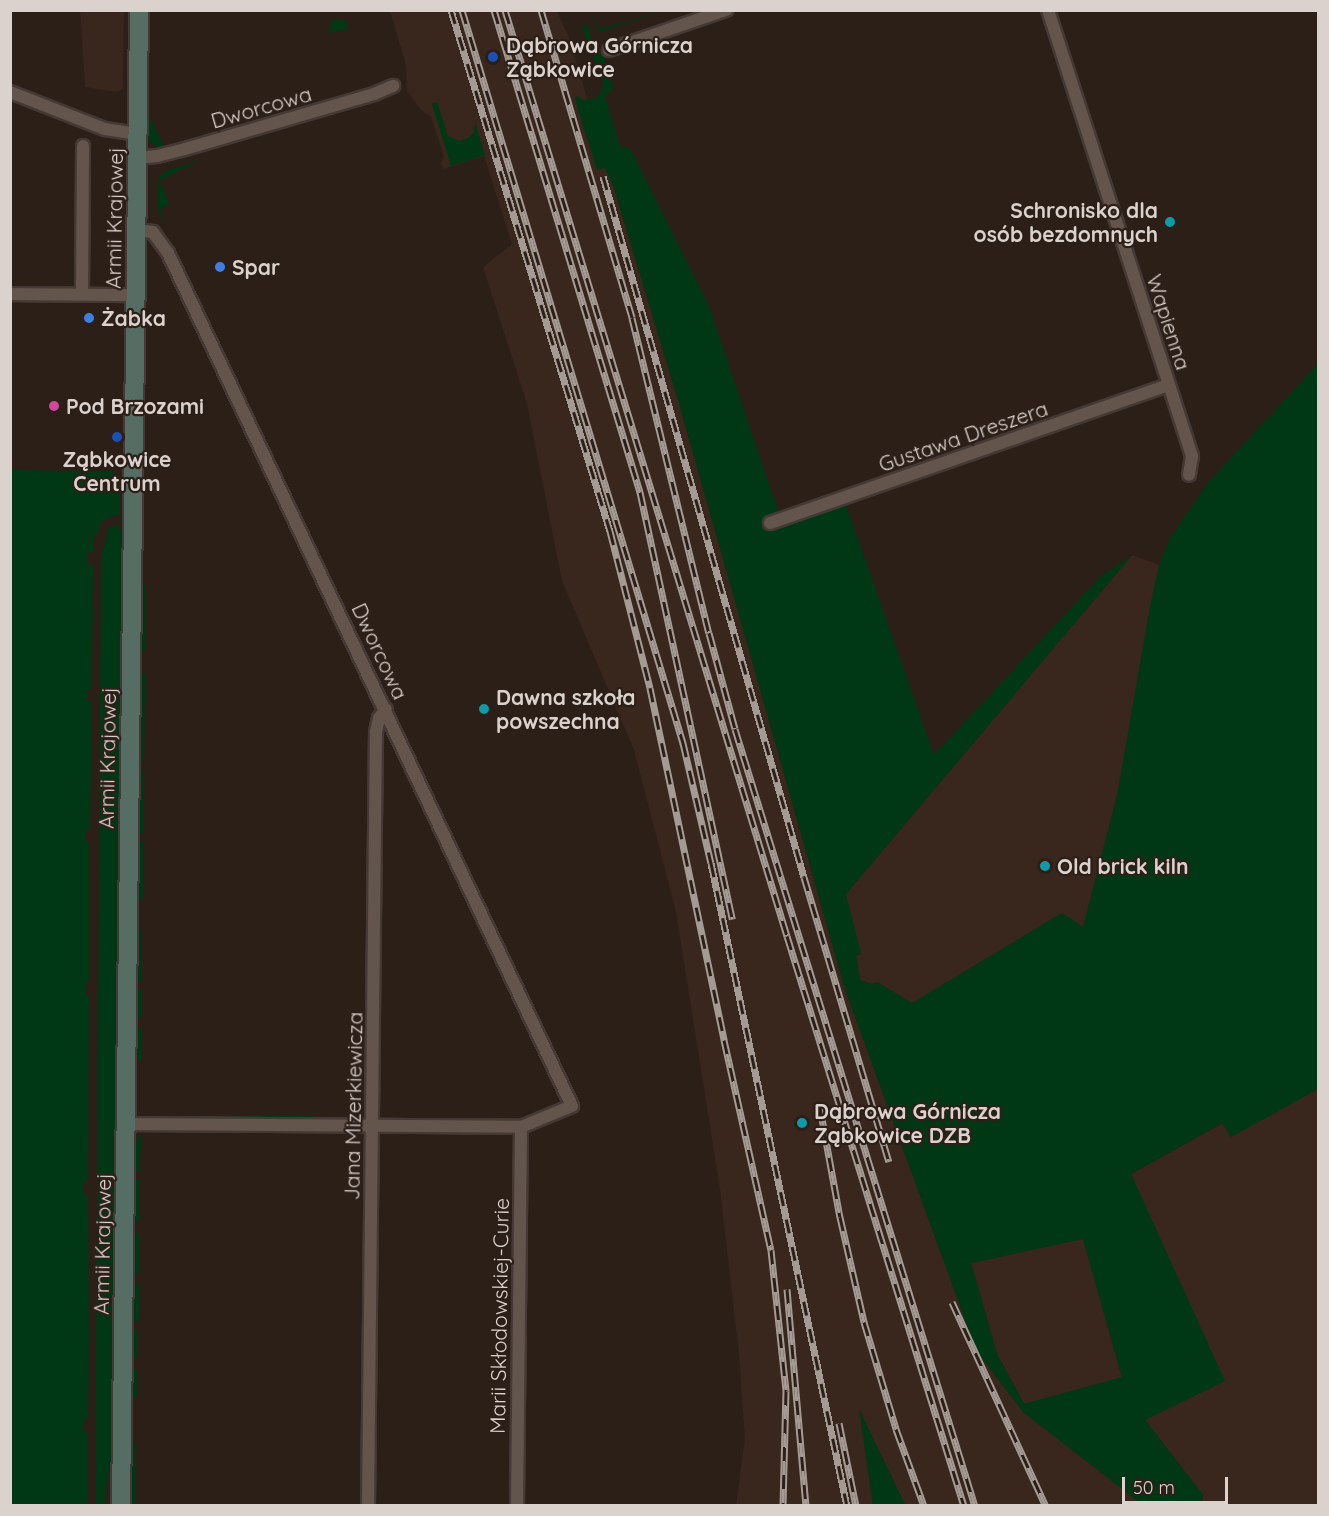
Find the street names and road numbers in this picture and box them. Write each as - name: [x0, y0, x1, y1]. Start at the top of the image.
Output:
- street label: Dworcowa: [208, 81, 314, 133]
- street label: Armii Krajowej: [100, 147, 128, 289]
- street label: Wapienna: [1142, 271, 1196, 373]
- street label: Gustawa Dreszera: [875, 395, 1051, 477]
- street label: Dworcowa: [347, 599, 413, 703]
- street label: Armii Krajowej: [93, 687, 121, 829]
- street label: Jana Mizerkiewicza: [339, 1012, 367, 1200]
- street label: Armii Krajowej: [88, 1173, 116, 1315]
- street label: Marii Skłodowskiej-Curie: [484, 1198, 514, 1434]

